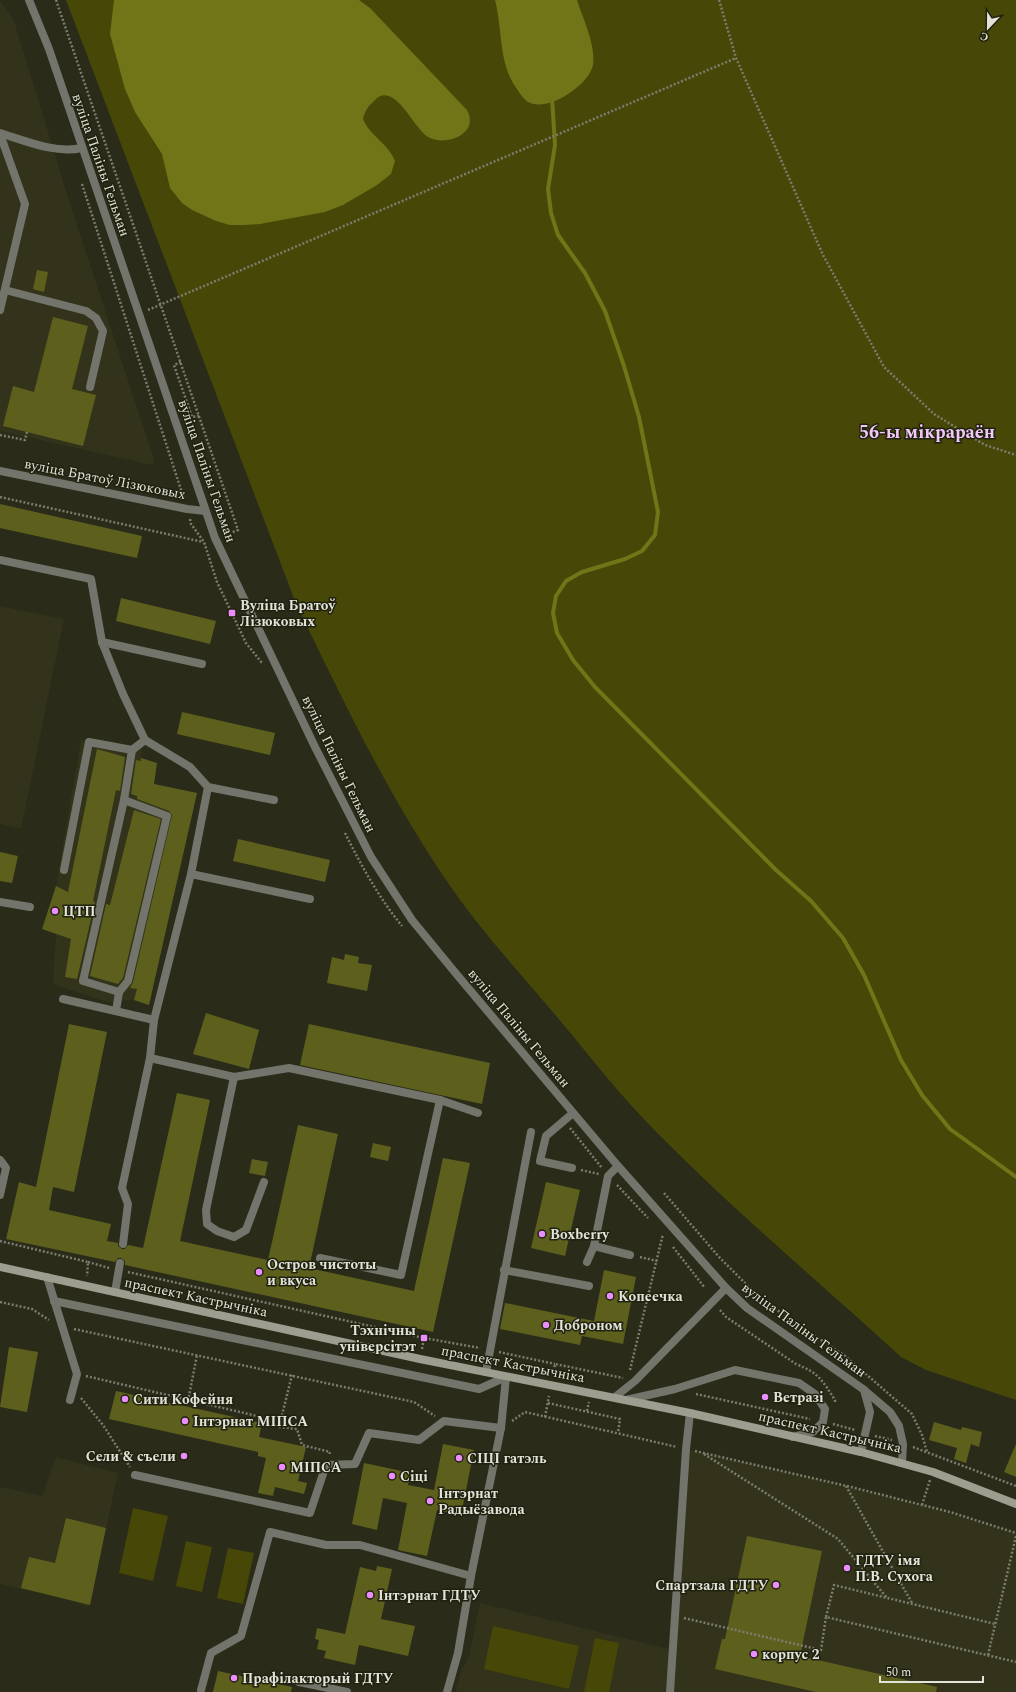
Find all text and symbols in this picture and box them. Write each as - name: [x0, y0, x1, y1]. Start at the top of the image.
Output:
- north arrow: [968, 8, 1008, 48]
- text: С: [977, 27, 991, 46]
- street label: вуліца Паліны Гельман: [67, 91, 135, 239]
- street label: вуліца Паліны Гельман: [173, 397, 241, 545]
- district label: 56-ы мікрараён: [859, 419, 995, 446]
- street label: вуліца Братоў Лізюковых: [23, 453, 187, 505]
- place label: Вуліца Братоў Лізюковых: [240, 595, 336, 632]
- marker: Вуліца Братоў Лізюковых: [227, 608, 237, 618]
- street label: вуліца Паліны Гельман: [297, 692, 381, 836]
- place label: ЦТП: [63, 901, 96, 922]
- marker: ЦТП: [50, 906, 60, 916]
- street label: вуліца Паліны Гельман: [463, 964, 575, 1092]
- place label: Boxberry: [550, 1224, 610, 1245]
- marker: Boxberry: [537, 1229, 547, 1239]
- place label: Остров чистоты и вкуса: [267, 1254, 376, 1291]
- marker: Остров чистоты и вкуса: [254, 1267, 264, 1277]
- street label: праспект Кастрычніка: [122, 1272, 270, 1322]
- street label: вуліца Паліны Гельман: [737, 1277, 871, 1383]
- place label: Копеечка: [618, 1286, 684, 1307]
- marker: Копеечка: [605, 1291, 615, 1301]
- place label: Доброном: [554, 1315, 623, 1336]
- place label: Тэхнічны універсітэт: [339, 1320, 416, 1357]
- marker: Доброном: [541, 1320, 551, 1330]
- marker: Тэхнічны універсітэт: [419, 1333, 429, 1343]
- street label: праспект Кастрычніка: [439, 1340, 587, 1388]
- place label: Ветразі: [773, 1387, 824, 1408]
- place label: Сити Кофейня: [133, 1389, 233, 1410]
- marker: Ветразі: [760, 1392, 770, 1402]
- marker: Сити Кофейня: [120, 1394, 130, 1404]
- street label: праспект Кастрычніка: [757, 1405, 904, 1459]
- place label: Інтэрнат МІПСА: [193, 1411, 308, 1432]
- marker: Інтэрнат МІПСА: [180, 1416, 190, 1426]
- place label: Сели & съели: [86, 1446, 176, 1467]
- place label: СІЦІ гатэль: [467, 1448, 547, 1469]
- marker: Сели & съели: [179, 1451, 189, 1461]
- marker: СІЦІ гатэль: [454, 1453, 464, 1463]
- place label: МІПСА: [290, 1457, 342, 1478]
- marker: МІПСА: [277, 1462, 287, 1472]
- place label: Сіці: [400, 1466, 428, 1487]
- marker: Сіці: [387, 1471, 397, 1481]
- place label: Інтэрнат Радыёзавода: [438, 1483, 525, 1520]
- marker: Інтэрнат Радыёзавода: [425, 1496, 435, 1506]
- place label: ГДТУ імя П.В. Сухога: [855, 1550, 934, 1587]
- marker: ГДТУ імя П.В. Сухога: [842, 1563, 852, 1573]
- place label: Спартзала ГДТУ: [655, 1575, 769, 1596]
- marker: Спартзала ГДТУ: [771, 1580, 781, 1590]
- place label: Інтэрнат ГДТУ: [378, 1585, 481, 1606]
- marker: Інтэрнат ГДТУ: [365, 1590, 375, 1600]
- place label: корпус 2: [762, 1644, 820, 1665]
- marker: корпус 2: [749, 1649, 759, 1659]
- scale bar: [880, 1658, 983, 1684]
- text: 50 m: [886, 1663, 911, 1682]
- place label: Прафілакторый ГДТУ: [242, 1668, 394, 1689]
- marker: Прафілакторый ГДТУ: [229, 1673, 239, 1683]

